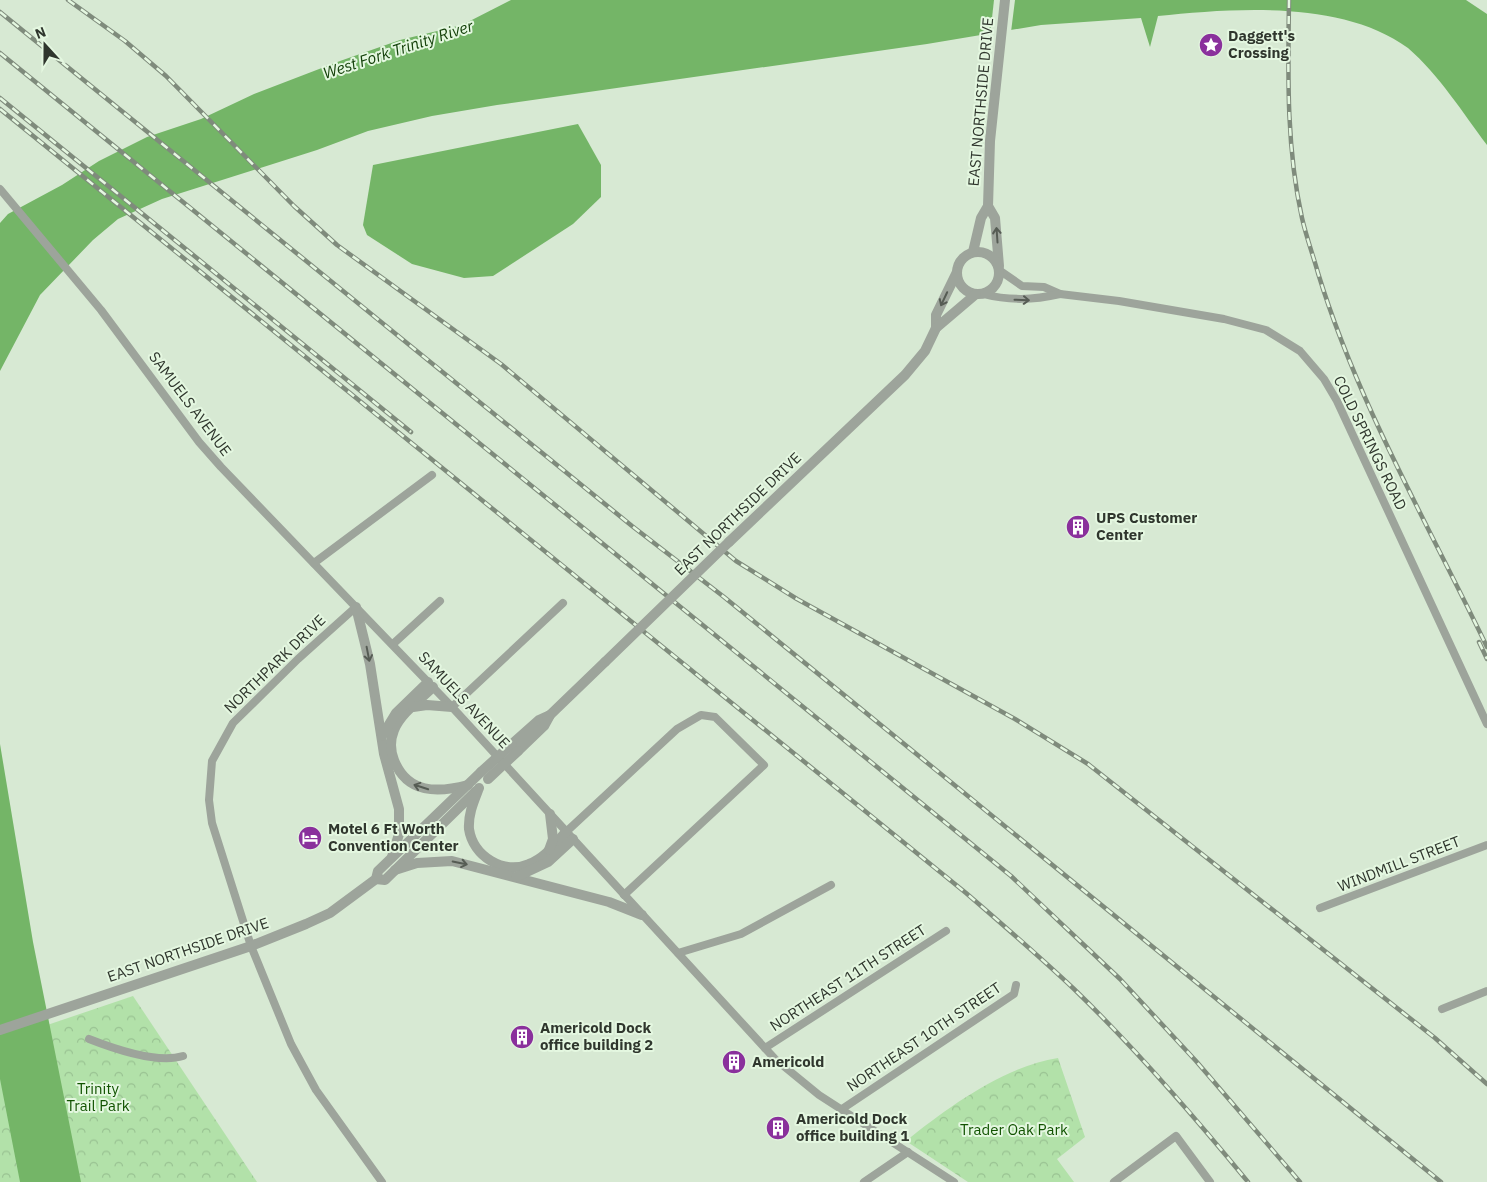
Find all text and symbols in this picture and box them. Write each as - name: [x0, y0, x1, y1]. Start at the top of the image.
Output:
- water label: West Fork Trinity River: [320, 15, 477, 83]
- street label: EAST NORTHSIDE DRIVE: [964, 17, 997, 187]
- north arrow: [20, 20, 70, 70]
- text: N: [32, 23, 48, 43]
- place label: Daggett's Crossing: [1228, 26, 1295, 62]
- place icon: Daggett's Crossing: [1198, 32, 1224, 58]
- one-way arrow: [992, 227, 1001, 243]
- one-way arrow: [939, 292, 949, 307]
- one-way arrow: [1013, 295, 1029, 304]
- street label: SAMUELS AVENUE: [145, 348, 236, 460]
- street label: COLD SPRINGS ROAD: [1330, 373, 1411, 513]
- street label: EAST NORTHSIDE DRIVE: [670, 448, 805, 579]
- place label: UPS Customer Center: [1096, 508, 1197, 544]
- building icon: UPS Customer Center: [1065, 514, 1091, 540]
- street label: NORTHPARK DRIVE: [220, 610, 329, 717]
- one-way arrow: [364, 646, 373, 662]
- street label: SAMUELS AVENUE: [415, 647, 514, 752]
- one-way arrow: [414, 782, 430, 792]
- place label: Motel 6 Ft Worth Convention Center: [328, 819, 459, 855]
- hotel icon: Motel 6 Ft Worth Convention Center: [297, 825, 323, 851]
- street label: WINDMILL STREET: [1335, 831, 1463, 896]
- one-way arrow: [451, 859, 467, 868]
- street label: EAST NORTHSIDE DRIVE: [105, 913, 271, 986]
- street label: NORTHEAST 11TH STREET: [766, 920, 930, 1035]
- street label: NORTHEAST 10TH STREET: [843, 978, 1005, 1095]
- place label: Americold Dock office building 2: [540, 1018, 653, 1054]
- building icon: Americold Dock office building 2: [509, 1024, 535, 1050]
- building icon: Americold: [721, 1049, 747, 1075]
- place label: Americold: [752, 1052, 824, 1071]
- park label: Trinity Trail Park: [66, 1079, 130, 1115]
- place label: Americold Dock office building 1: [796, 1109, 909, 1145]
- building icon: Americold Dock office building 1: [765, 1115, 791, 1141]
- park label: Trader Oak Park: [960, 1120, 1068, 1139]

